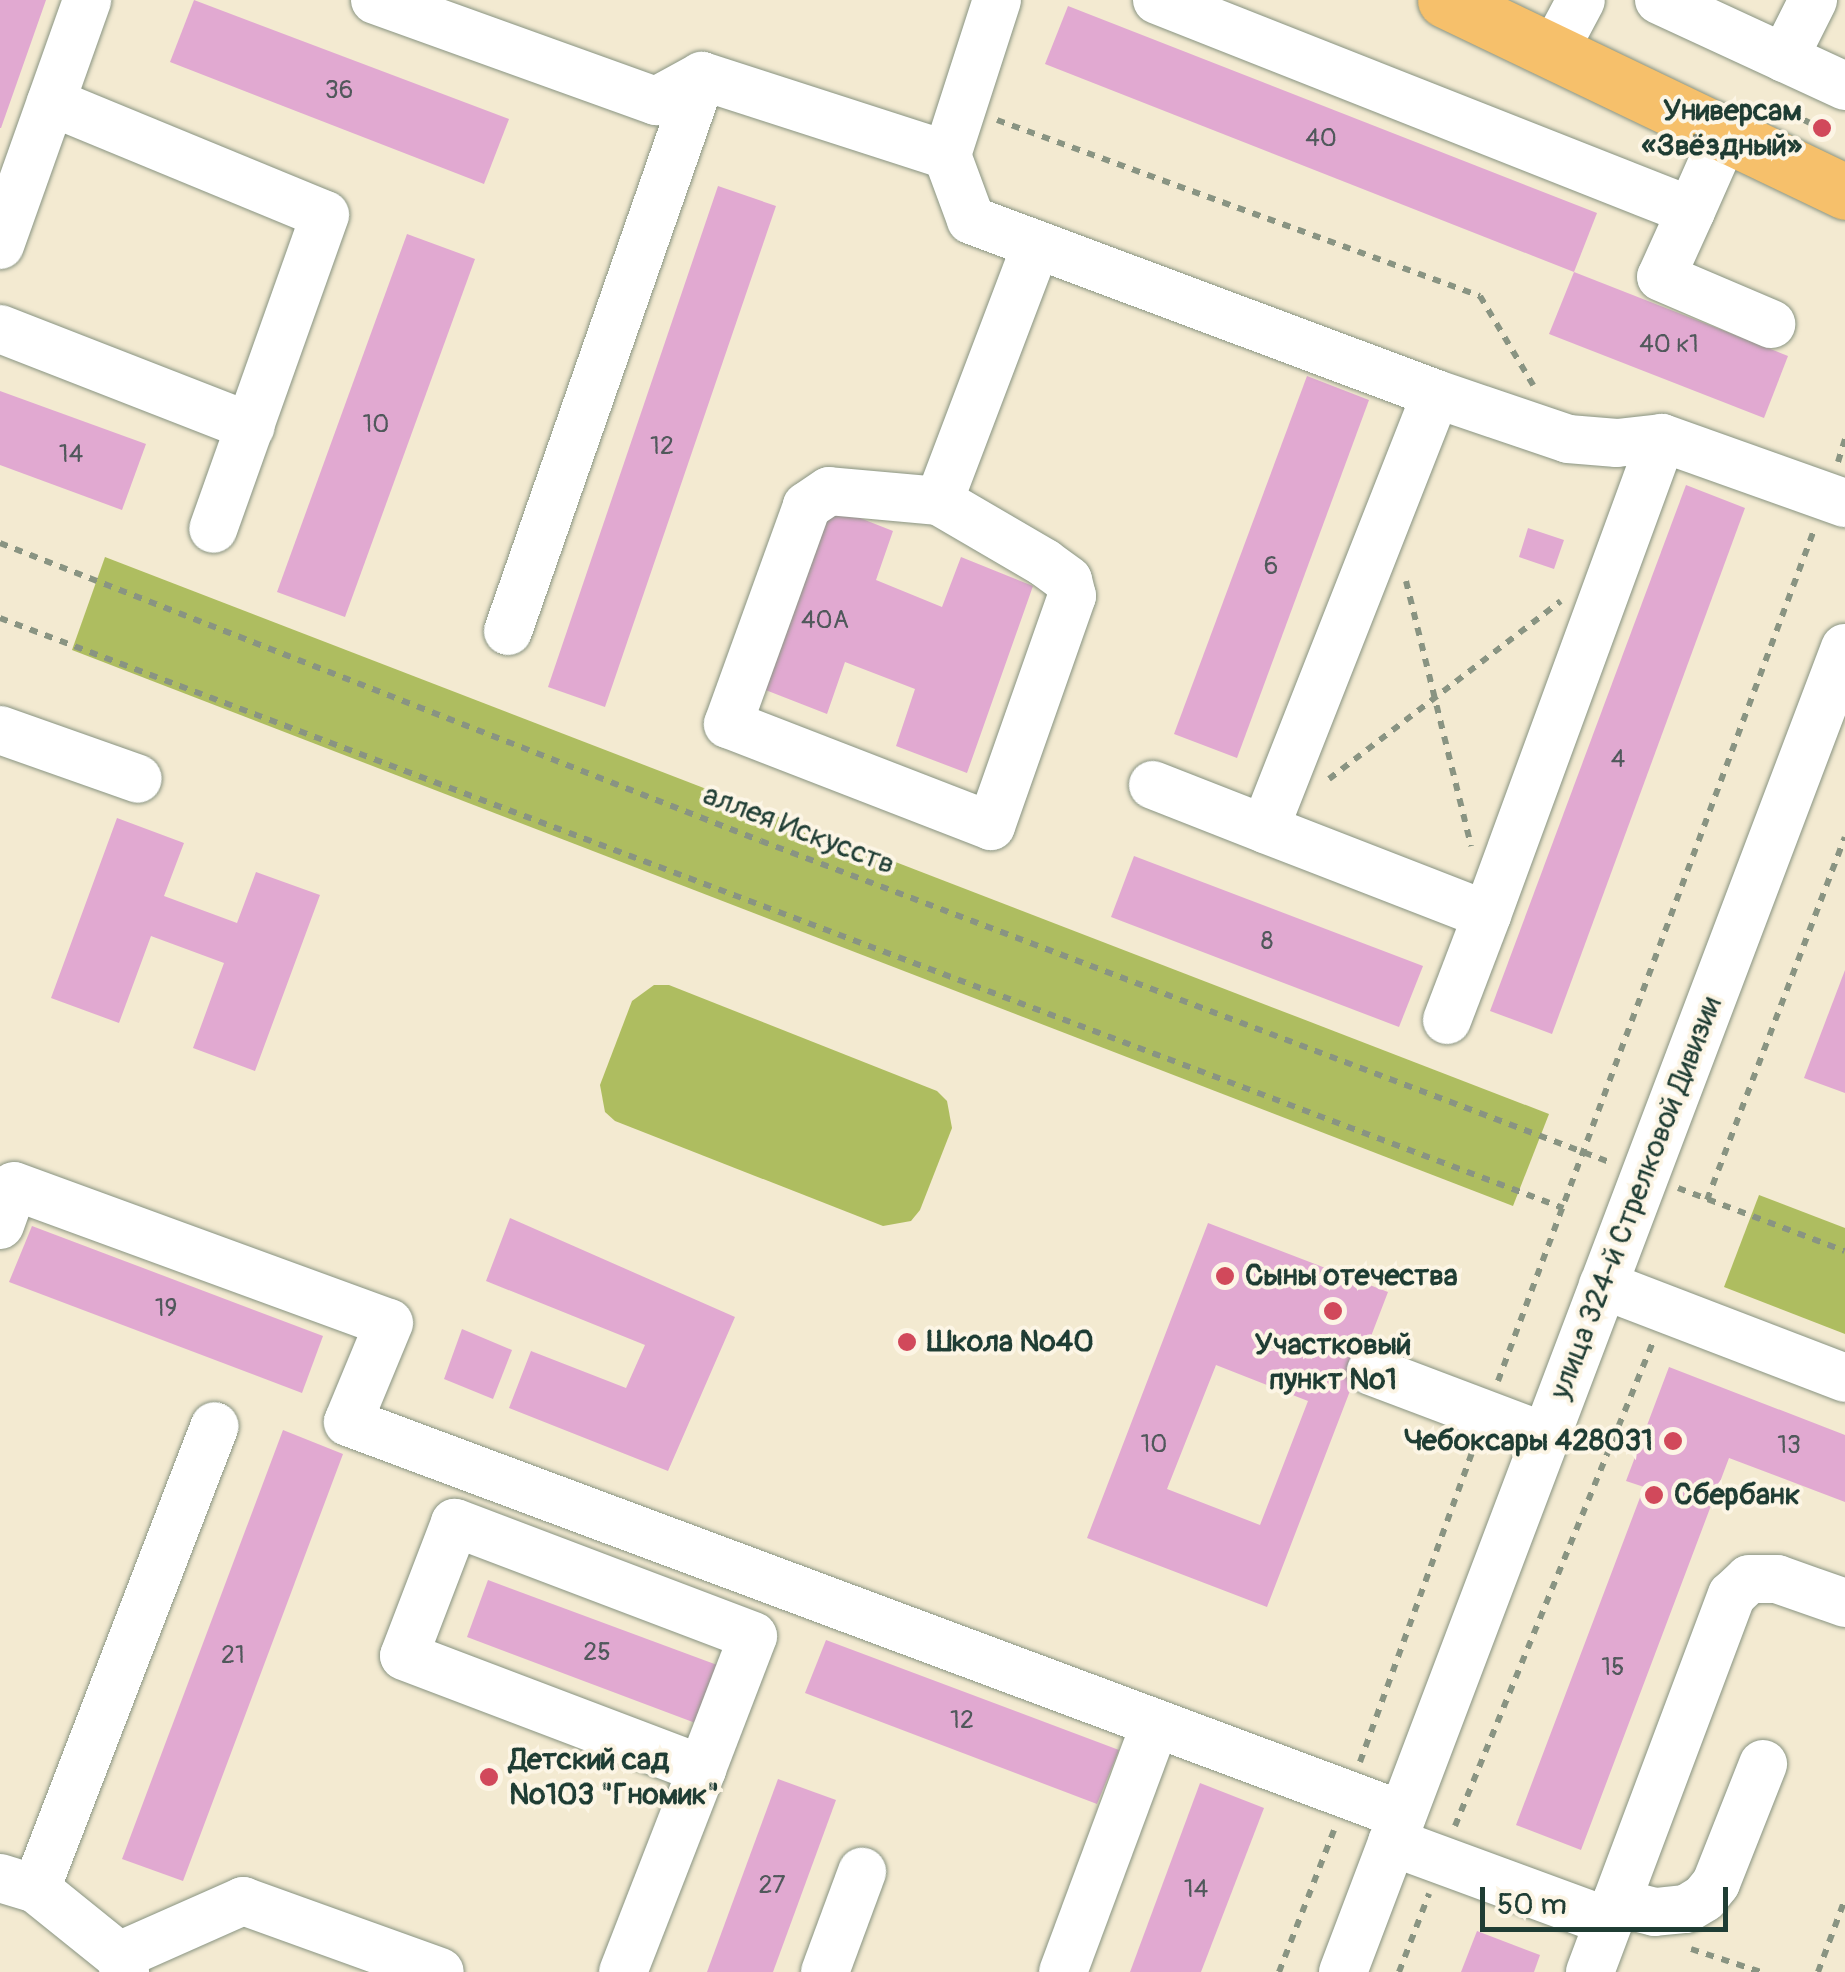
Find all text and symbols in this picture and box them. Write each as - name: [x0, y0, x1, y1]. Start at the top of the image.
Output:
- house number: 36: [325, 76, 353, 106]
- place label: Универсам «Звёздный»: [1642, 93, 1802, 164]
- marker: Универсам «Звёздный»: [1811, 117, 1833, 139]
- house number: 40: [1305, 124, 1337, 154]
- house number: 40 к1: [1639, 330, 1699, 360]
- house number: 10: [363, 410, 389, 440]
- house number: 12: [650, 432, 674, 462]
- house number: 14: [59, 440, 83, 470]
- house number: 6: [1264, 552, 1278, 582]
- house number: 40А: [801, 606, 849, 636]
- house number: 4: [1611, 745, 1625, 775]
- street label: аллея Искусств: [698, 777, 900, 883]
- house number: 8: [1261, 927, 1273, 957]
- street label: улица 324-й Стрелковой Дивизии: [1542, 992, 1730, 1404]
- place label: Сыны отечества: [1245, 1258, 1458, 1294]
- marker: Сыны отечества: [1214, 1265, 1236, 1287]
- house number: 19: [155, 1294, 177, 1324]
- marker: Участковый пункт №1: [1322, 1300, 1344, 1322]
- place label: Школа №40: [927, 1324, 1094, 1360]
- place label: Участковый пункт №1: [1255, 1327, 1411, 1398]
- marker: Школа №40: [896, 1331, 918, 1353]
- place label: Чебоксары 428031: [1404, 1423, 1653, 1459]
- house number: 10: [1141, 1430, 1167, 1460]
- marker: Чебоксары 428031: [1662, 1430, 1684, 1452]
- house number: 13: [1777, 1431, 1801, 1461]
- place label: Сбербанк: [1674, 1477, 1800, 1513]
- marker: Сбербанк: [1643, 1484, 1665, 1506]
- house number: 25: [583, 1638, 611, 1668]
- house number: 21: [221, 1641, 245, 1671]
- house number: 15: [1601, 1653, 1625, 1683]
- house number: 12: [950, 1706, 974, 1736]
- place label: Детский сад №103 "Гномик": [509, 1742, 719, 1812]
- marker: Детский сад №103 "Гномик": [478, 1766, 500, 1788]
- scale bar: [1485, 1867, 1732, 1929]
- house number: 27: [758, 1871, 786, 1901]
- house number: 14: [1184, 1875, 1208, 1905]
- text: 50 m: [1497, 1886, 1567, 1923]

